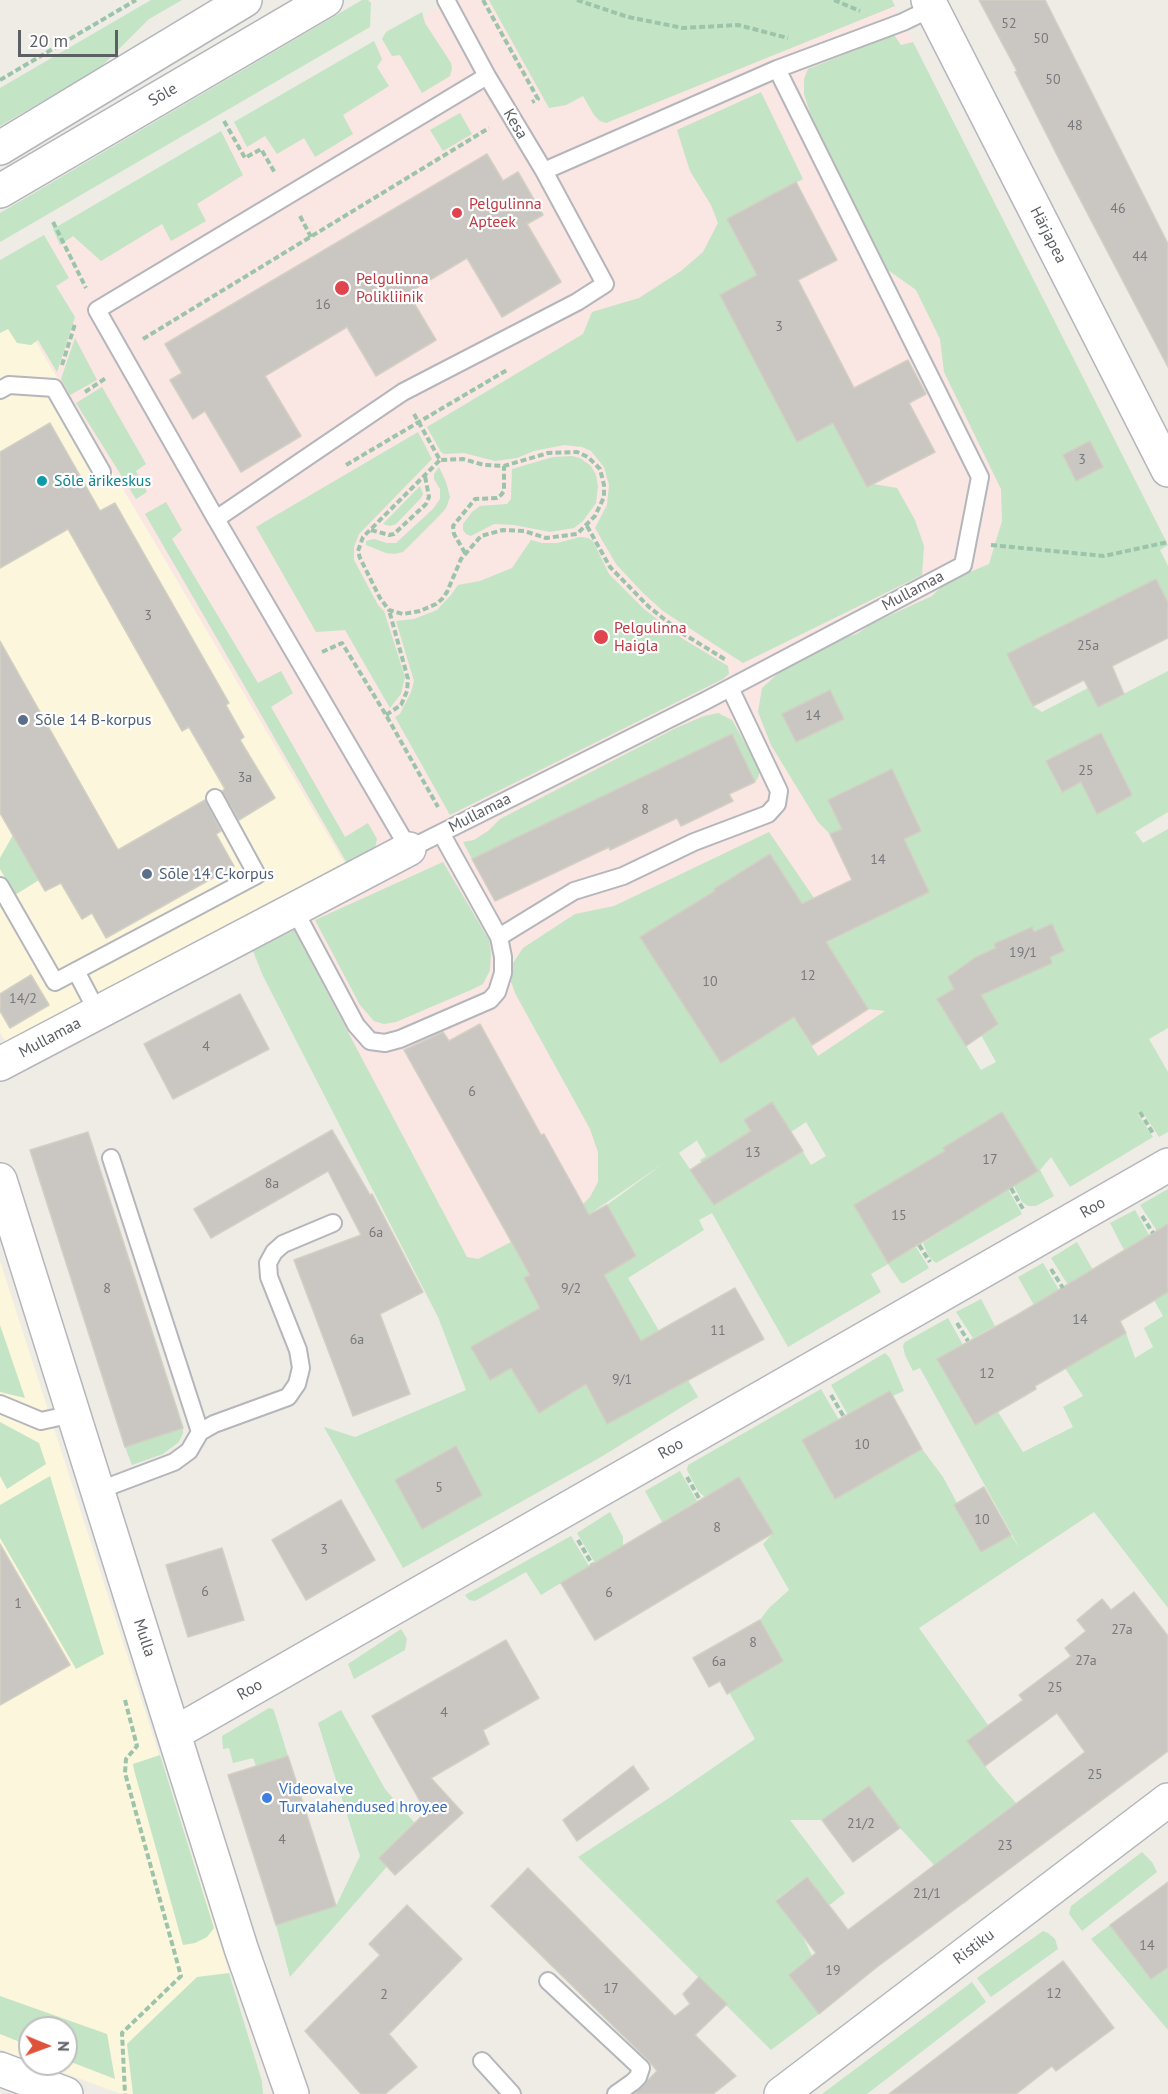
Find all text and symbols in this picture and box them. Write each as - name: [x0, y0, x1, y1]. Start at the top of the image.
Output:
- house number: 52: [1001, 16, 1017, 32]
- scale bar: [21, 18, 122, 56]
- text: 20 m: [29, 29, 68, 52]
- house number: 50: [1033, 31, 1049, 47]
- house number: 50: [1045, 72, 1061, 88]
- street label: Sõle: [145, 79, 181, 111]
- street label: Kesa: [499, 105, 531, 143]
- house number: 48: [1067, 118, 1083, 134]
- place label: Pelgulinna Apteek: [469, 194, 542, 232]
- house number: 46: [1110, 201, 1126, 217]
- street label: Härjapea: [1026, 203, 1070, 267]
- marker: Pelgulinna Apteek: [450, 206, 464, 220]
- house number: 44: [1132, 249, 1148, 265]
- place label: Pelgulinna Polikliinik: [356, 269, 429, 307]
- marker: Pelgulinna Polikliinik: [333, 279, 351, 297]
- house number: 16: [315, 297, 331, 313]
- house number: 3: [775, 319, 783, 335]
- house number: 3: [1078, 452, 1086, 468]
- place label: Sõle ärikeskus: [54, 471, 151, 491]
- marker: Sõle ärikeskus: [35, 474, 49, 488]
- street label: Mullamaa: [879, 567, 947, 615]
- house number: 3: [144, 608, 152, 624]
- place label: Pelgulinna Haigla: [614, 618, 687, 656]
- marker: Pelgulinna Haigla: [592, 628, 610, 646]
- house number: 25a: [1077, 638, 1099, 654]
- house number: 14: [805, 708, 821, 724]
- place label: Sõle 14 B-korpus: [35, 710, 151, 730]
- marker: Sõle 14 B-korpus: [16, 713, 30, 727]
- house number: 25: [1078, 763, 1094, 779]
- house number: 3a: [238, 770, 252, 786]
- street label: Mullamaa: [446, 789, 514, 837]
- house number: 8: [641, 802, 649, 818]
- house number: 14: [870, 852, 886, 868]
- place label: Sõle 14 C-korpus: [159, 864, 274, 884]
- marker: Sõle 14 C-korpus: [140, 867, 154, 881]
- house number: 19/1: [1009, 945, 1037, 961]
- house number: 12: [800, 968, 816, 984]
- house number: 10: [702, 974, 718, 990]
- house number: 14/2: [9, 991, 37, 1007]
- street label: Mullamaa: [16, 1014, 84, 1062]
- house number: 4: [202, 1039, 210, 1055]
- house number: 6: [468, 1084, 476, 1100]
- house number: 13: [745, 1145, 761, 1161]
- house number: 17: [982, 1152, 998, 1168]
- house number: 8a: [265, 1176, 279, 1192]
- street label: Roo: [1077, 1193, 1109, 1223]
- house number: 15: [891, 1208, 907, 1224]
- house number: 6a: [369, 1225, 383, 1241]
- house number: 8: [103, 1281, 111, 1297]
- house number: 9/2: [561, 1281, 581, 1297]
- house number: 14: [1072, 1312, 1088, 1328]
- house number: 11: [710, 1323, 726, 1339]
- house number: 6a: [350, 1332, 364, 1348]
- house number: 12: [979, 1366, 995, 1382]
- house number: 9/1: [612, 1372, 632, 1388]
- street label: Roo: [655, 1434, 687, 1464]
- house number: 10: [854, 1437, 870, 1453]
- house number: 5: [435, 1480, 443, 1496]
- house number: 10: [974, 1512, 990, 1528]
- house number: 8: [713, 1520, 721, 1536]
- house number: 3: [320, 1542, 328, 1558]
- house number: 6: [201, 1584, 209, 1600]
- house number: 6: [605, 1585, 613, 1601]
- house number: 1: [14, 1596, 22, 1612]
- street label: Mulla: [129, 1617, 159, 1659]
- house number: 27a: [1111, 1622, 1133, 1638]
- house number: 8: [749, 1635, 757, 1651]
- house number: 27a: [1075, 1653, 1097, 1669]
- house number: 6a: [712, 1654, 726, 1670]
- street label: Roo: [234, 1675, 266, 1705]
- house number: 25: [1047, 1680, 1063, 1696]
- house number: 4: [440, 1705, 448, 1721]
- house number: 25: [1087, 1767, 1103, 1783]
- place label: Videovalve Turvalahendused hroy.ee: [279, 1779, 448, 1817]
- marker: Videovalve Turvalahendused hroy.ee: [260, 1791, 274, 1805]
- house number: 21/2: [847, 1816, 875, 1832]
- house number: 4: [278, 1832, 286, 1848]
- house number: 23: [997, 1838, 1013, 1854]
- house number: 21/1: [913, 1886, 941, 1902]
- street label: Ristiku: [950, 1925, 998, 1969]
- house number: 14: [1139, 1938, 1155, 1954]
- house number: 19: [825, 1963, 841, 1979]
- house number: 17: [603, 1981, 619, 1997]
- house number: 12: [1046, 1986, 1062, 2002]
- house number: 2: [380, 1987, 388, 2003]
- north arrow: [18, 2016, 78, 2076]
- text: N: [54, 2041, 74, 2052]

